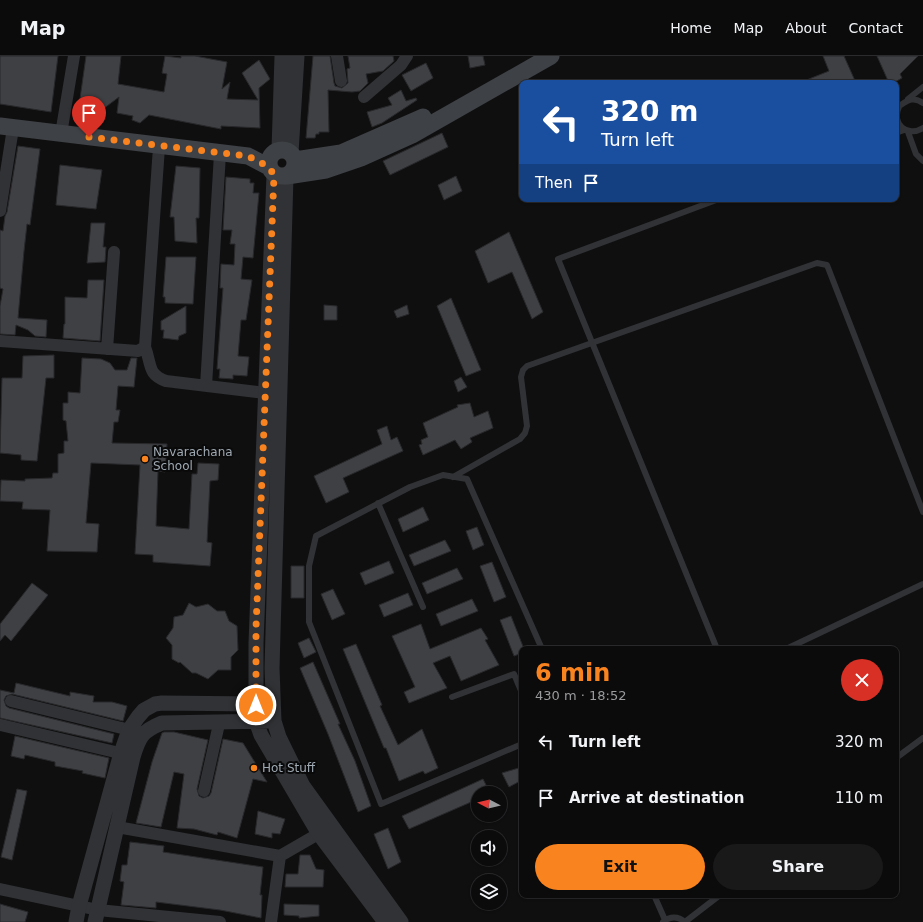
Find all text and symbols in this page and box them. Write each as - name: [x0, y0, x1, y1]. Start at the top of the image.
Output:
- text: Map: [20, 17, 65, 39]
- text: Home: [670, 20, 712, 36]
- text: Map: [734, 20, 763, 36]
- text: About: [785, 20, 827, 36]
- text: Contact: [849, 20, 903, 36]
- text: 320 m: [601, 95, 698, 128]
- pin: [72, 96, 106, 137]
- icon: left: [535, 96, 587, 148]
- icon: arrive: [78, 102, 100, 124]
- text: Turn left: [601, 129, 674, 150]
- icon: arrive: [580, 172, 602, 194]
- text: Then: [535, 174, 572, 192]
- place label: Navarachana School: [153, 445, 233, 473]
- marker: Navarachana School: [140, 454, 150, 464]
- text: 6 min: [535, 659, 610, 687]
- button: close: [841, 659, 883, 701]
- position arrow: [235, 684, 277, 726]
- text: 430 m · 18:52: [535, 688, 626, 703]
- icon: left: [535, 731, 557, 753]
- text: Turn left: [569, 733, 641, 751]
- text: 320 m: [835, 733, 883, 751]
- place label: Hot Stuff: [262, 761, 316, 775]
- marker: Hot Stuff: [249, 763, 259, 773]
- north arrow: [471, 786, 507, 822]
- map controls: [471, 786, 507, 910]
- icon: arrive: [535, 787, 557, 809]
- text: Arrive at destination: [569, 789, 744, 807]
- text: 110 m: [835, 789, 883, 807]
- button: sound: [471, 830, 507, 866]
- button: Exit: [535, 844, 705, 890]
- button: Share: [713, 844, 883, 890]
- button: layers: [471, 874, 507, 910]

